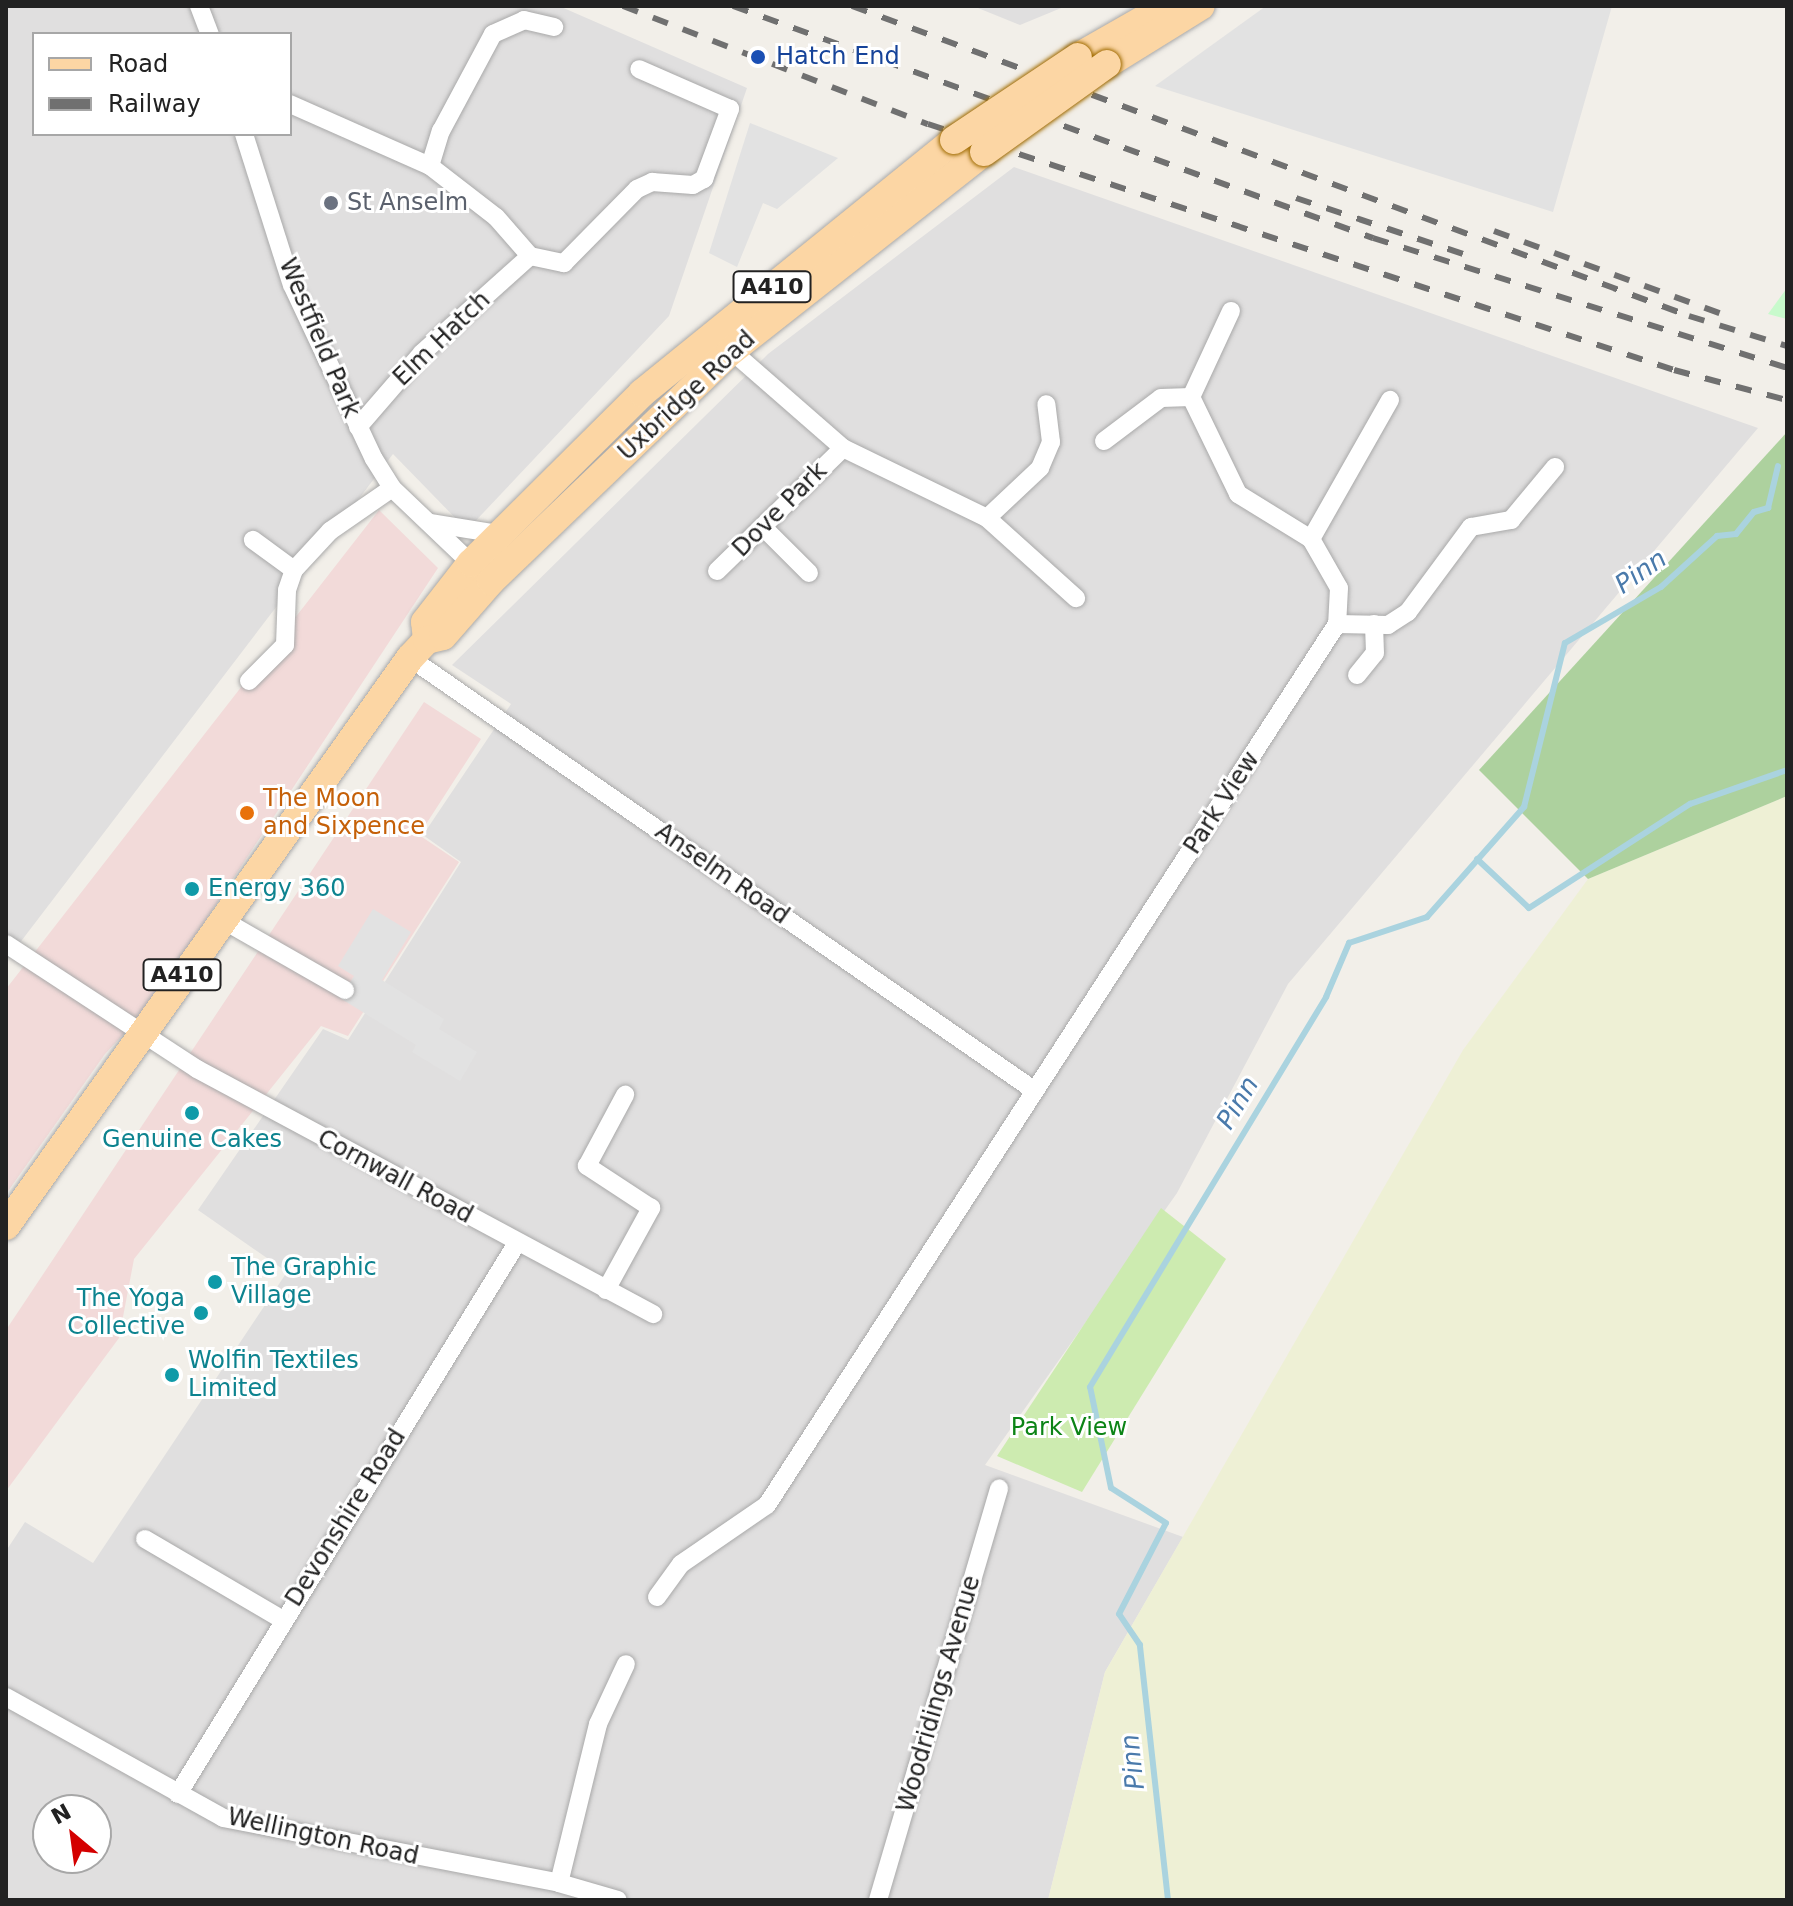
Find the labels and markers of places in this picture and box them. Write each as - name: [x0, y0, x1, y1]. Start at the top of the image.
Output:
- place label: Hatch End: [776, 43, 900, 71]
- marker: Hatch End: [747, 46, 769, 68]
- place label: St Anselm: [347, 189, 468, 217]
- marker: St Anselm: [322, 194, 340, 212]
- place label: The Moon and Sixpence: [263, 785, 425, 841]
- marker: The Moon and Sixpence: [238, 804, 256, 822]
- place label: Energy 360: [208, 875, 345, 903]
- marker: Energy 360: [183, 880, 201, 898]
- marker: Genuine Cakes: [183, 1104, 201, 1122]
- place label: Genuine Cakes: [102, 1126, 282, 1154]
- place label: The Graphic Village: [231, 1254, 377, 1310]
- marker: The Graphic Village: [206, 1273, 224, 1291]
- place label: The Yoga Collective: [67, 1285, 185, 1341]
- marker: The Yoga Collective: [192, 1304, 210, 1322]
- place label: Wolfin Textiles Limited: [188, 1347, 359, 1403]
- marker: Wolfin Textiles Limited: [163, 1366, 181, 1384]

